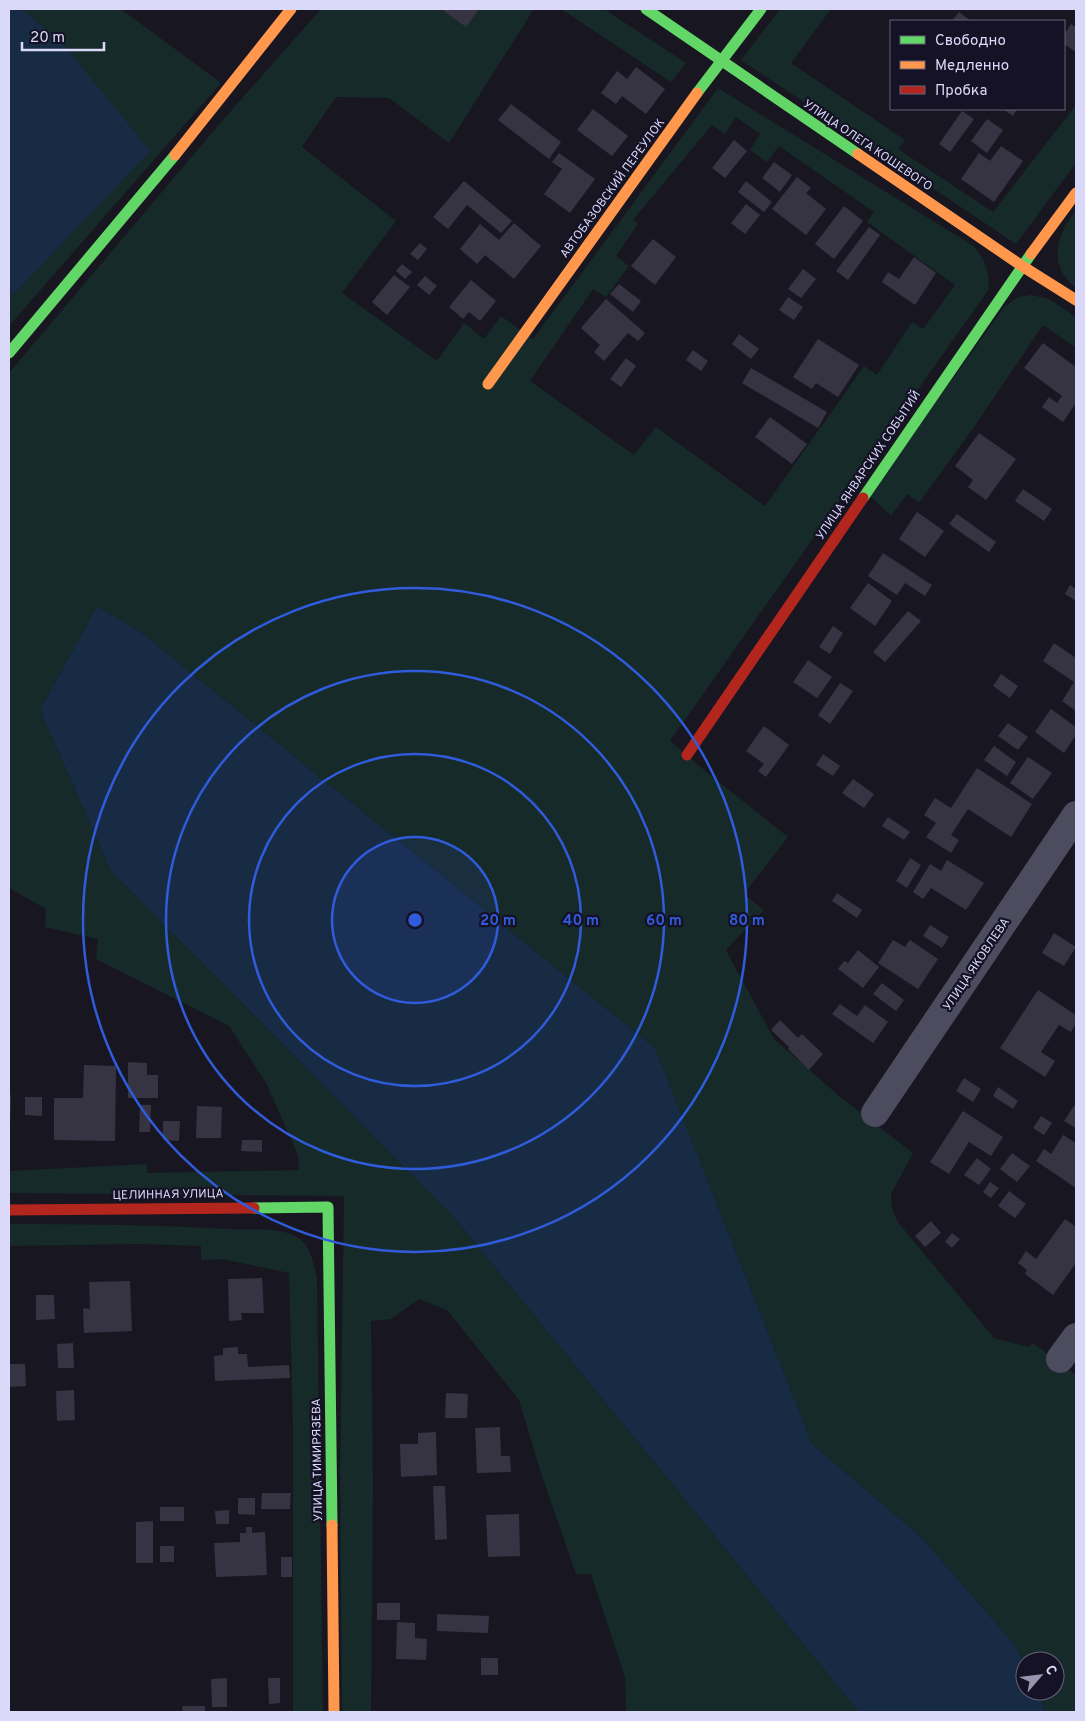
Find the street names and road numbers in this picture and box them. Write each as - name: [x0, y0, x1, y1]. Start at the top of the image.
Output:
- street label: УЛИЦА ОЛЕГА КОШЕВОГО: [800, 96, 935, 195]
- street label: АВТОБАЗОВСКИЙ ПЕРЕУЛОК: [557, 116, 669, 262]
- street label: УЛИЦА ЯНВАРСКИХ СОБЫТИЙ: [813, 388, 925, 543]
- street label: УЛИЦА ЯКОВЛЕВА: [940, 915, 1014, 1014]
- street label: ЦЕЛИННАЯ УЛИЦА: [112, 1186, 224, 1204]
- street label: УЛИЦА ТИМИРЯЗЕВА: [309, 1398, 327, 1522]

